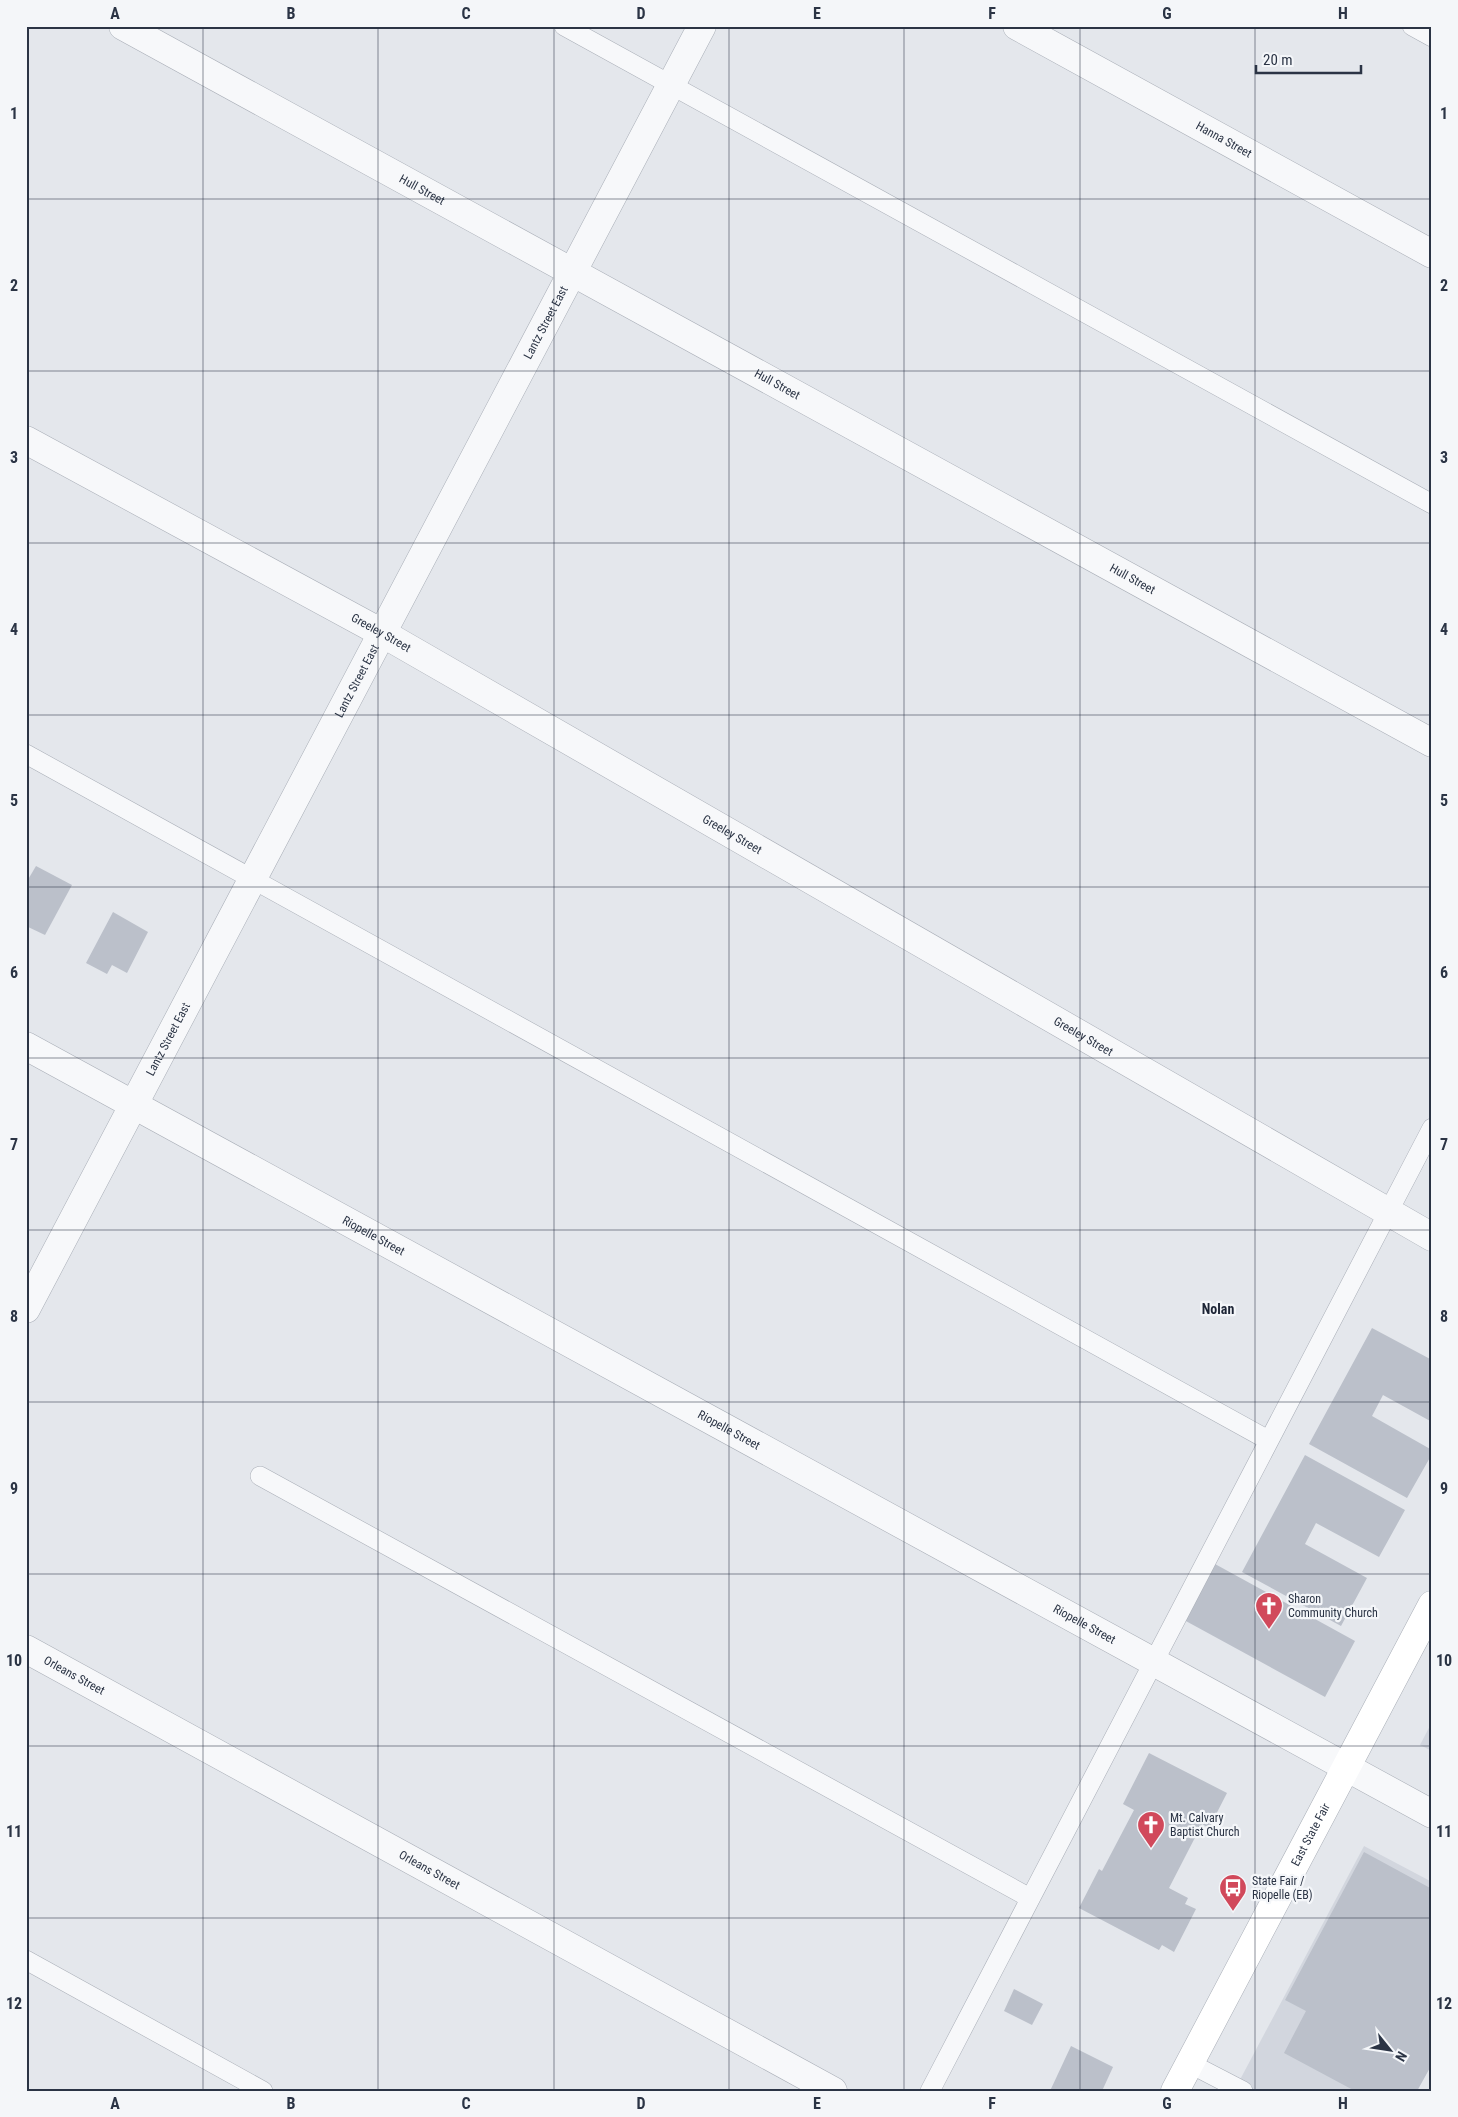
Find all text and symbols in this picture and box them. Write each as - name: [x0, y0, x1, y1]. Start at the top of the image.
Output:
- text: A: [110, 4, 120, 23]
- text: B: [287, 4, 296, 23]
- text: C: [461, 4, 471, 23]
- text: D: [636, 4, 646, 23]
- text: E: [813, 4, 821, 23]
- text: F: [988, 4, 996, 23]
- text: G: [1162, 4, 1172, 23]
- text: H: [1338, 4, 1348, 23]
- scale bar: [1256, 42, 1360, 74]
- text: 20 m: [1263, 51, 1293, 69]
- text: 1: [10, 104, 18, 123]
- text: 1: [1440, 104, 1448, 123]
- street label: Hanna Street: [1194, 119, 1255, 161]
- street label: Hull Street: [397, 172, 448, 208]
- text: 2: [10, 276, 18, 295]
- text: 2: [1440, 276, 1448, 295]
- street label: Lantz Street East: [521, 283, 571, 361]
- street label: Hull Street: [752, 366, 803, 403]
- text: 3: [10, 448, 18, 467]
- text: 3: [1440, 448, 1448, 467]
- street label: Hull Street: [1107, 561, 1158, 597]
- street label: Greeley Street: [349, 611, 414, 655]
- text: 4: [10, 620, 18, 639]
- text: 4: [1440, 620, 1448, 639]
- street label: Lantz Street East: [332, 642, 382, 720]
- text: 5: [10, 791, 18, 810]
- text: 5: [1440, 791, 1448, 810]
- street label: Greeley Street: [700, 812, 765, 857]
- text: 6: [10, 963, 18, 982]
- text: 6: [1440, 963, 1448, 982]
- street label: Lantz Street East: [143, 1000, 193, 1078]
- street label: Greeley Street: [1051, 1014, 1116, 1059]
- text: 7: [10, 1135, 18, 1154]
- text: 7: [1440, 1135, 1448, 1154]
- street label: Riopelle Street: [340, 1213, 407, 1259]
- district label: Nolan: [1202, 1301, 1234, 1317]
- text: 8: [10, 1307, 18, 1326]
- text: 8: [1440, 1307, 1448, 1326]
- street label: Riopelle Street: [695, 1407, 763, 1453]
- text: 9: [10, 1479, 18, 1498]
- text: 9: [1440, 1479, 1448, 1498]
- church icon: Sharon Community Church: [1254, 1591, 1284, 1630]
- place label: Sharon Community Church: [1288, 1592, 1378, 1620]
- street label: Riopelle Street: [1051, 1601, 1118, 1647]
- text: 10: [6, 1651, 22, 1670]
- text: 10: [1436, 1651, 1452, 1670]
- street label: Orleans Street: [41, 1653, 107, 1698]
- street label: East State Fair: [1288, 1801, 1333, 1868]
- church icon: Mt. Calvary Baptist Church: [1136, 1810, 1166, 1849]
- place label: Mt. Calvary Baptist Church: [1170, 1811, 1240, 1839]
- text: 11: [6, 1822, 22, 1841]
- text: 11: [1436, 1822, 1452, 1841]
- street label: Orleans Street: [397, 1848, 463, 1892]
- bus stop icon: State Fair / Riopelle (EB): [1218, 1873, 1248, 1912]
- place label: State Fair / Riopelle (EB): [1252, 1874, 1313, 1902]
- text: 12: [6, 1994, 22, 2013]
- text: 12: [1436, 1994, 1452, 2013]
- north arrow: [1366, 2024, 1416, 2074]
- text: N: [1392, 2049, 1410, 2064]
- text: A: [110, 2094, 120, 2113]
- text: B: [287, 2094, 296, 2113]
- text: C: [461, 2094, 471, 2113]
- text: D: [636, 2094, 646, 2113]
- text: E: [813, 2094, 821, 2113]
- text: F: [988, 2094, 996, 2113]
- text: G: [1162, 2094, 1172, 2113]
- text: H: [1338, 2094, 1348, 2113]

